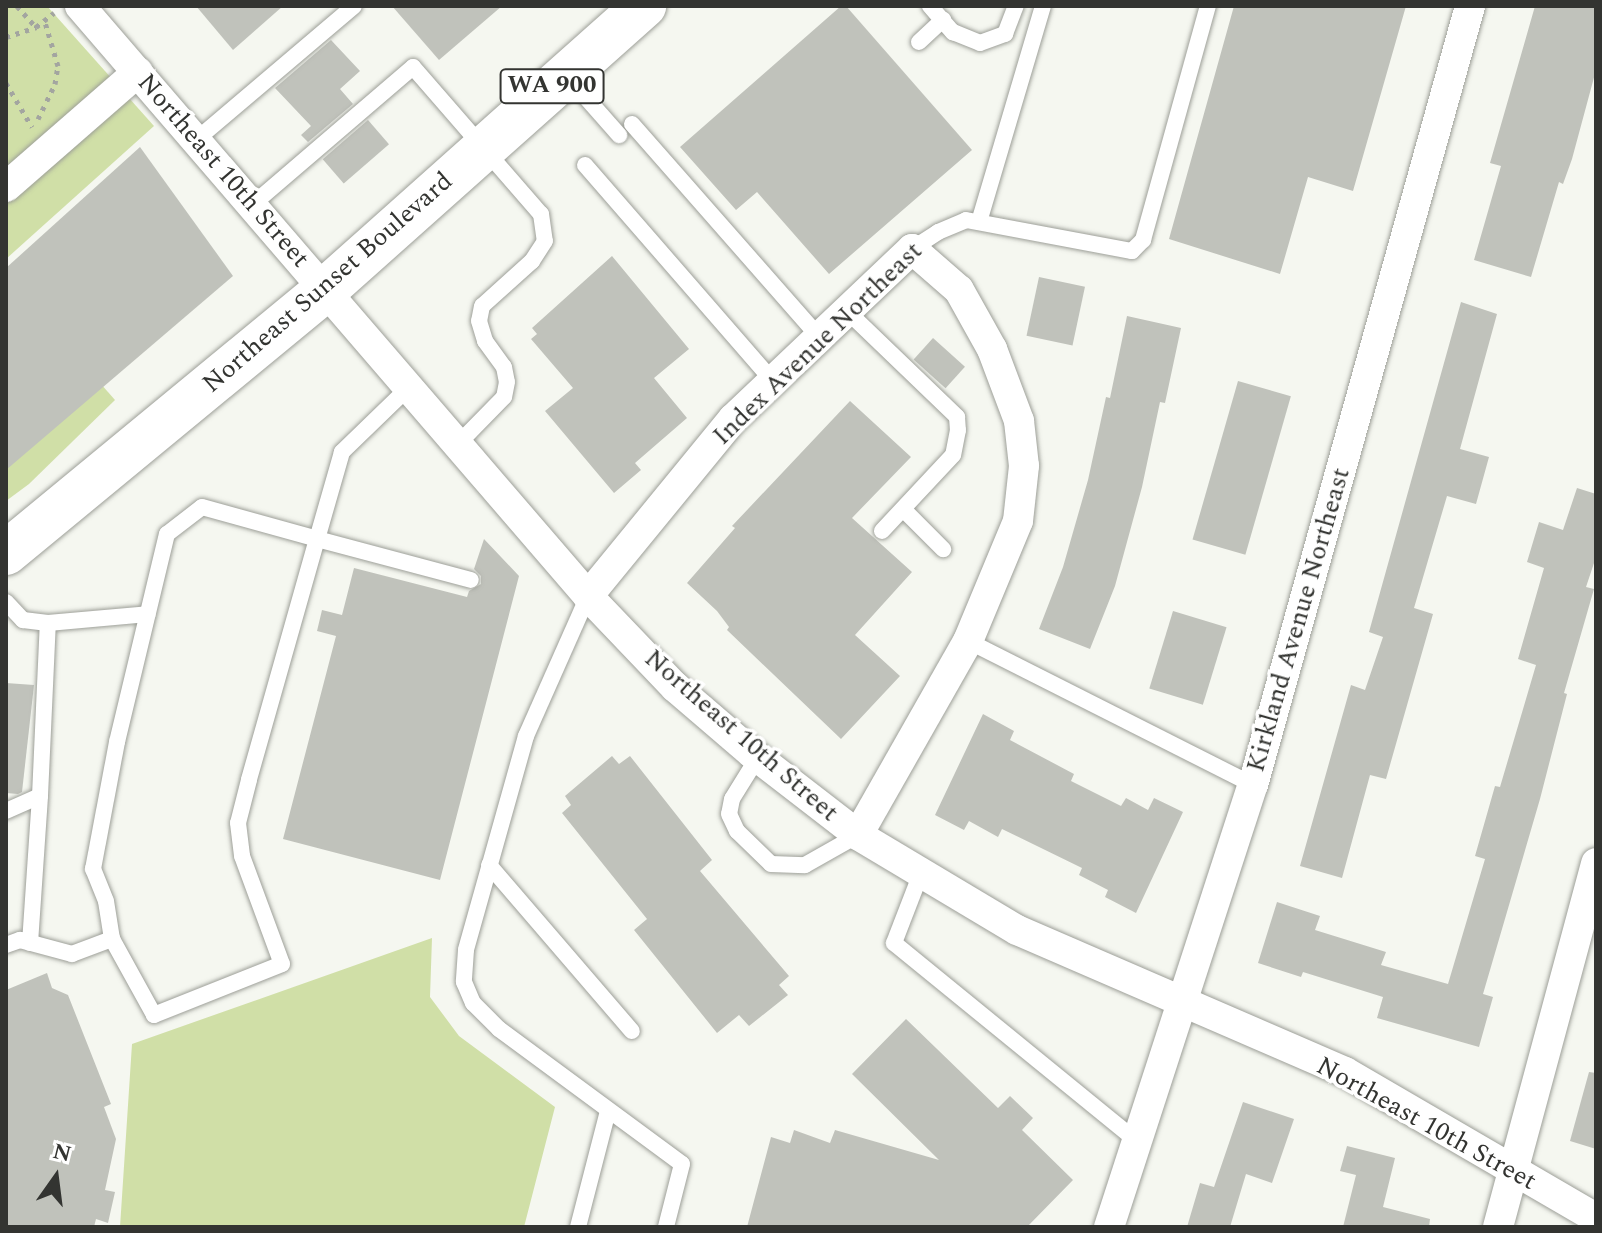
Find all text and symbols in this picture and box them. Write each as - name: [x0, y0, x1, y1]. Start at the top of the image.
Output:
- road number: WA 900: [498, 66, 606, 106]
- street label: Northeast 10th Street: [130, 68, 316, 274]
- street label: Northeast Sunset Boulevard: [197, 166, 459, 400]
- street label: Index Avenue Northeast: [707, 236, 929, 452]
- street label: Kirkland Avenue Northeast: [1241, 464, 1357, 776]
- street label: Northeast 10th Street: [638, 643, 844, 829]
- street label: Northeast 10th Street: [1311, 1051, 1541, 1197]
- text: N: [49, 1135, 75, 1171]
- north arrow: [16, 1137, 96, 1217]

